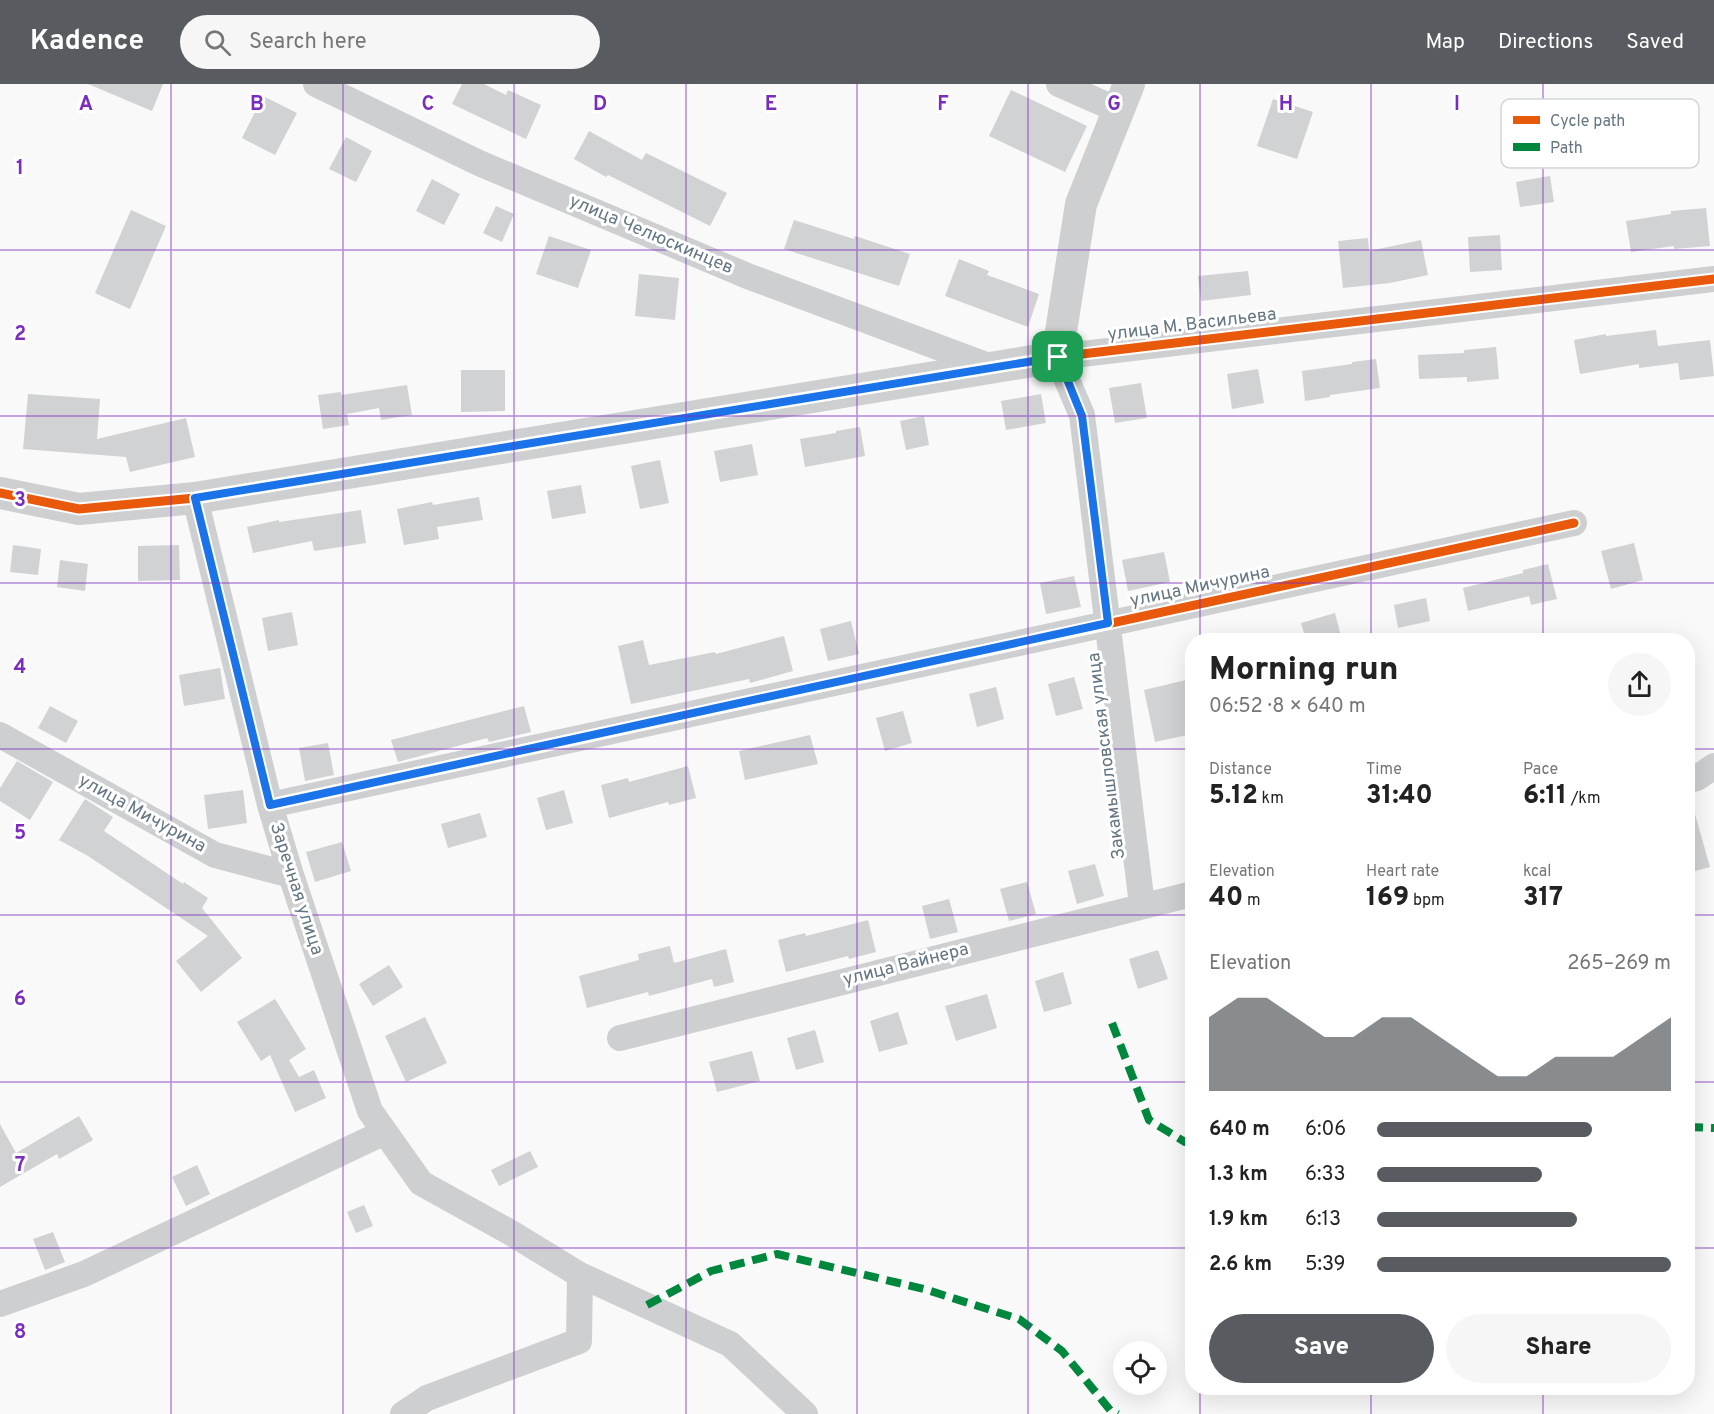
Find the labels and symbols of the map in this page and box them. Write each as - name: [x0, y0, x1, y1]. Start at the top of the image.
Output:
- text: A: [79, 92, 93, 118]
- text: B: [250, 92, 264, 118]
- text: C: [422, 92, 434, 118]
- text: D: [593, 92, 607, 118]
- text: E: [765, 92, 777, 118]
- text: F: [937, 92, 949, 118]
- text: G: [1107, 92, 1121, 118]
- text: H: [1279, 92, 1293, 118]
- text: I: [1454, 92, 1460, 118]
- legend: [1501, 99, 1699, 168]
- text: Cycle path: [1550, 112, 1625, 132]
- text: Path: [1550, 139, 1583, 159]
- text: 1: [16, 156, 24, 182]
- street label: улица Челюскинцев: [565, 190, 737, 280]
- street label: улица М. Васильева: [1106, 303, 1278, 347]
- text: 2: [14, 322, 26, 348]
- pin: [1032, 331, 1083, 382]
- text: 3: [14, 488, 26, 514]
- street label: улица Мичурина: [1128, 561, 1272, 613]
- street label: Закамышловская улица: [1083, 651, 1131, 861]
- text: 4: [14, 655, 26, 681]
- street label: улица Мичурина: [74, 769, 210, 859]
- street label: Заречная улица: [264, 820, 328, 958]
- text: 5: [14, 821, 26, 847]
- street label: улица Вайнера: [841, 938, 971, 992]
- text: 6: [14, 987, 26, 1013]
- text: 7: [15, 1153, 25, 1179]
- text: 8: [14, 1320, 26, 1346]

